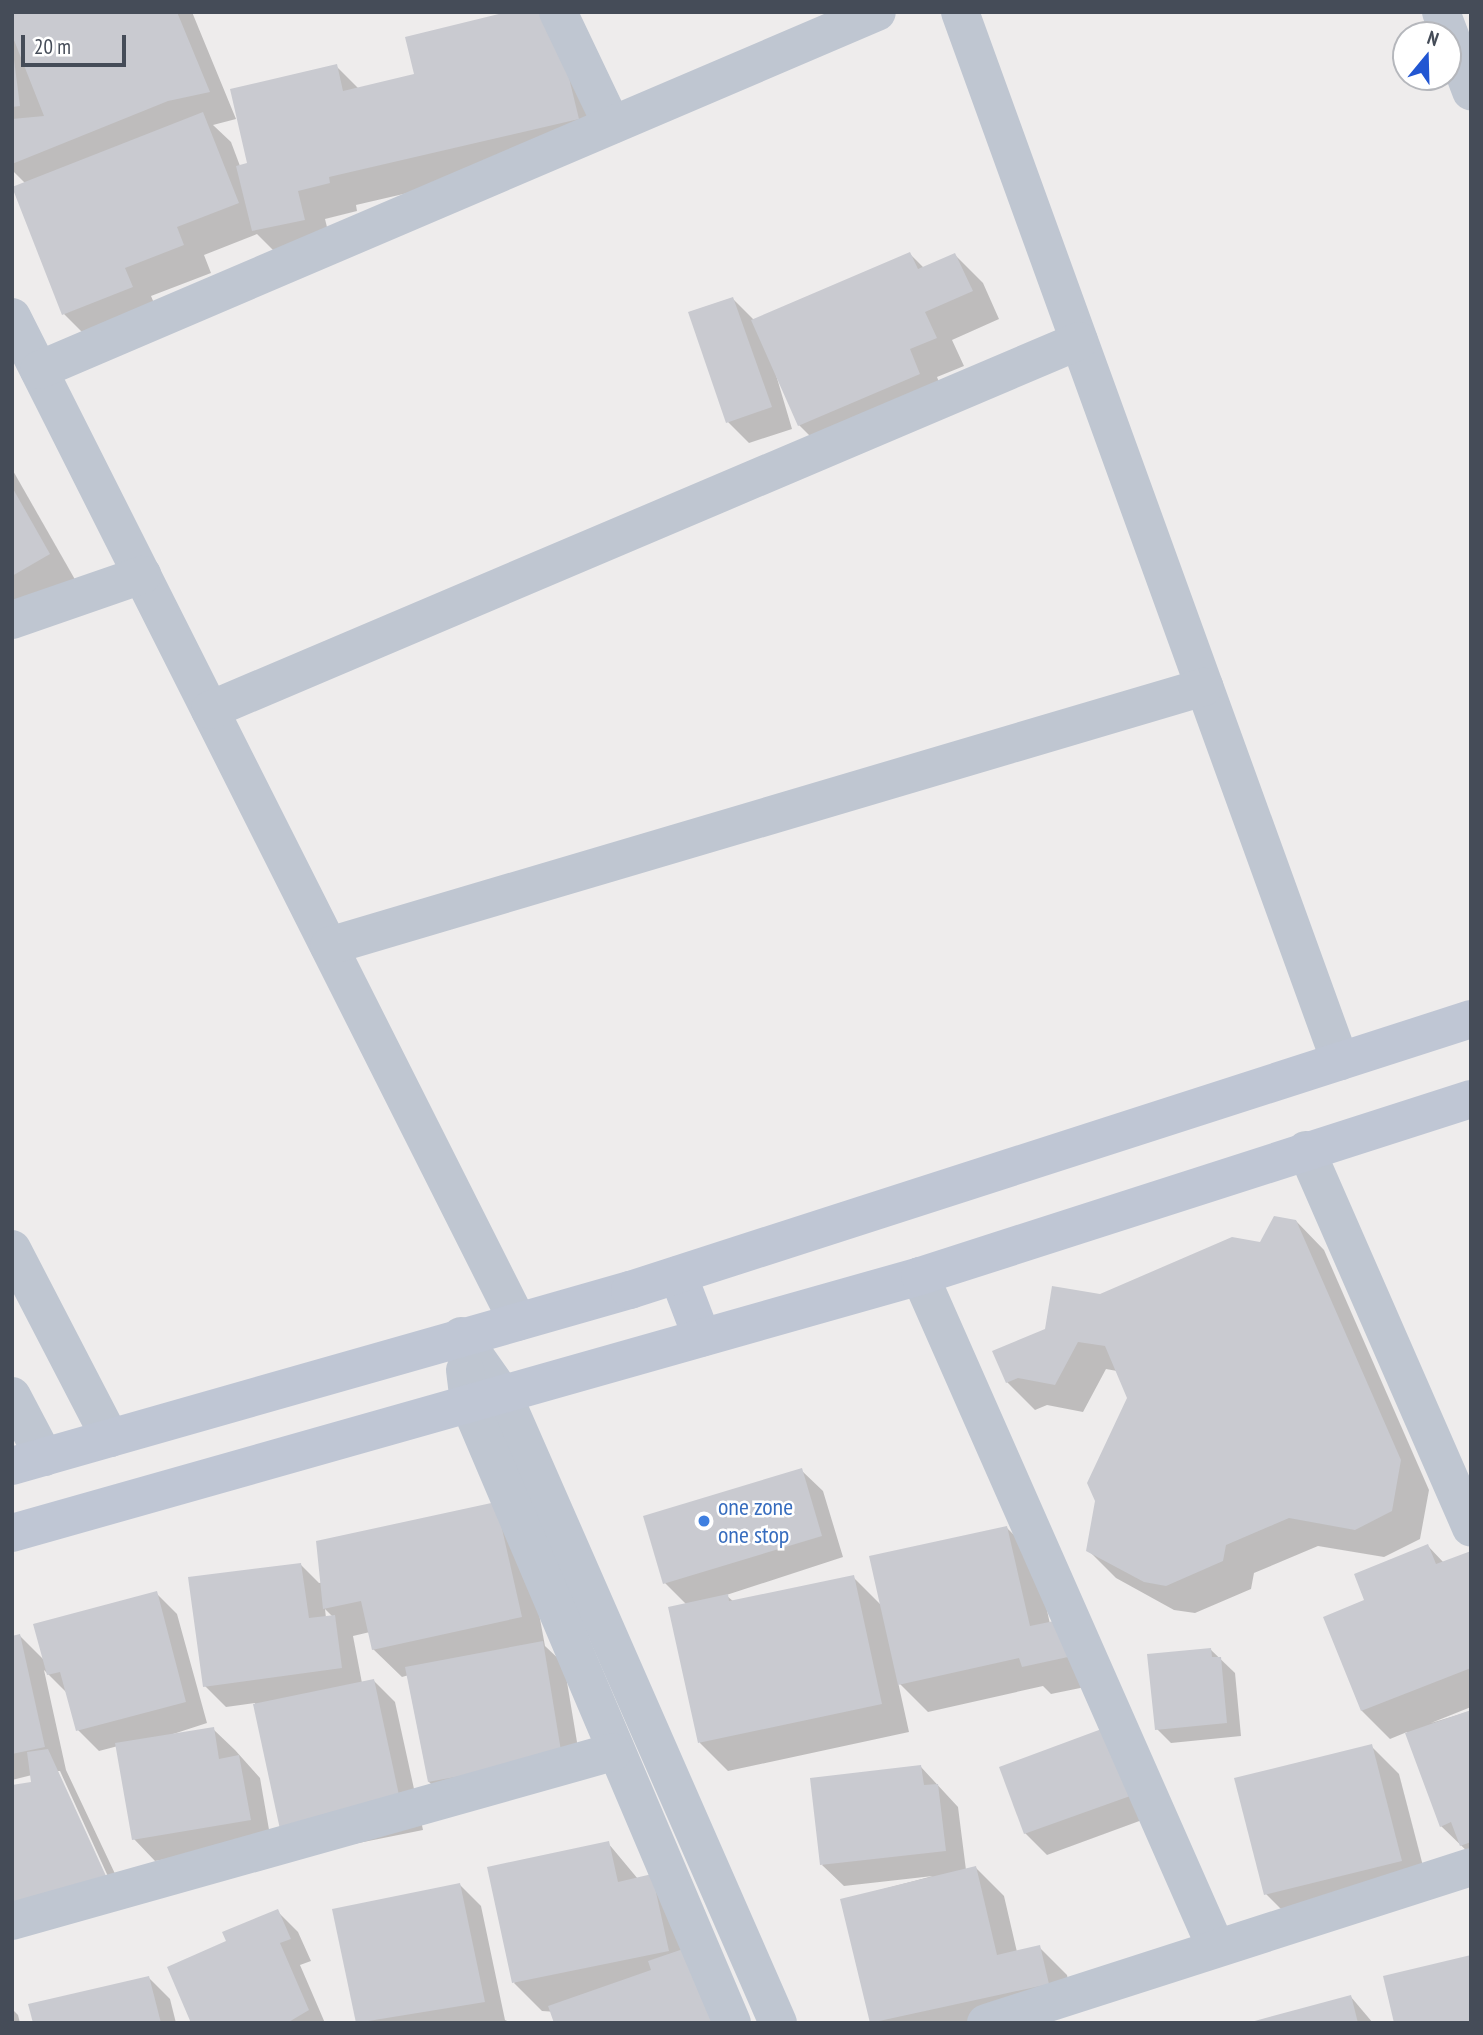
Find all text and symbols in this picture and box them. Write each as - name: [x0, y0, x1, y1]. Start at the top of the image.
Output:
- scale bar: [24, 21, 130, 65]
- north arrow: [1392, 21, 1462, 91]
- text: N: [1424, 25, 1442, 51]
- text: 20 m: [34, 33, 71, 60]
- place label: one zone one stop: [718, 1493, 793, 1549]
- marker: one zone one stop: [696, 1513, 712, 1529]

